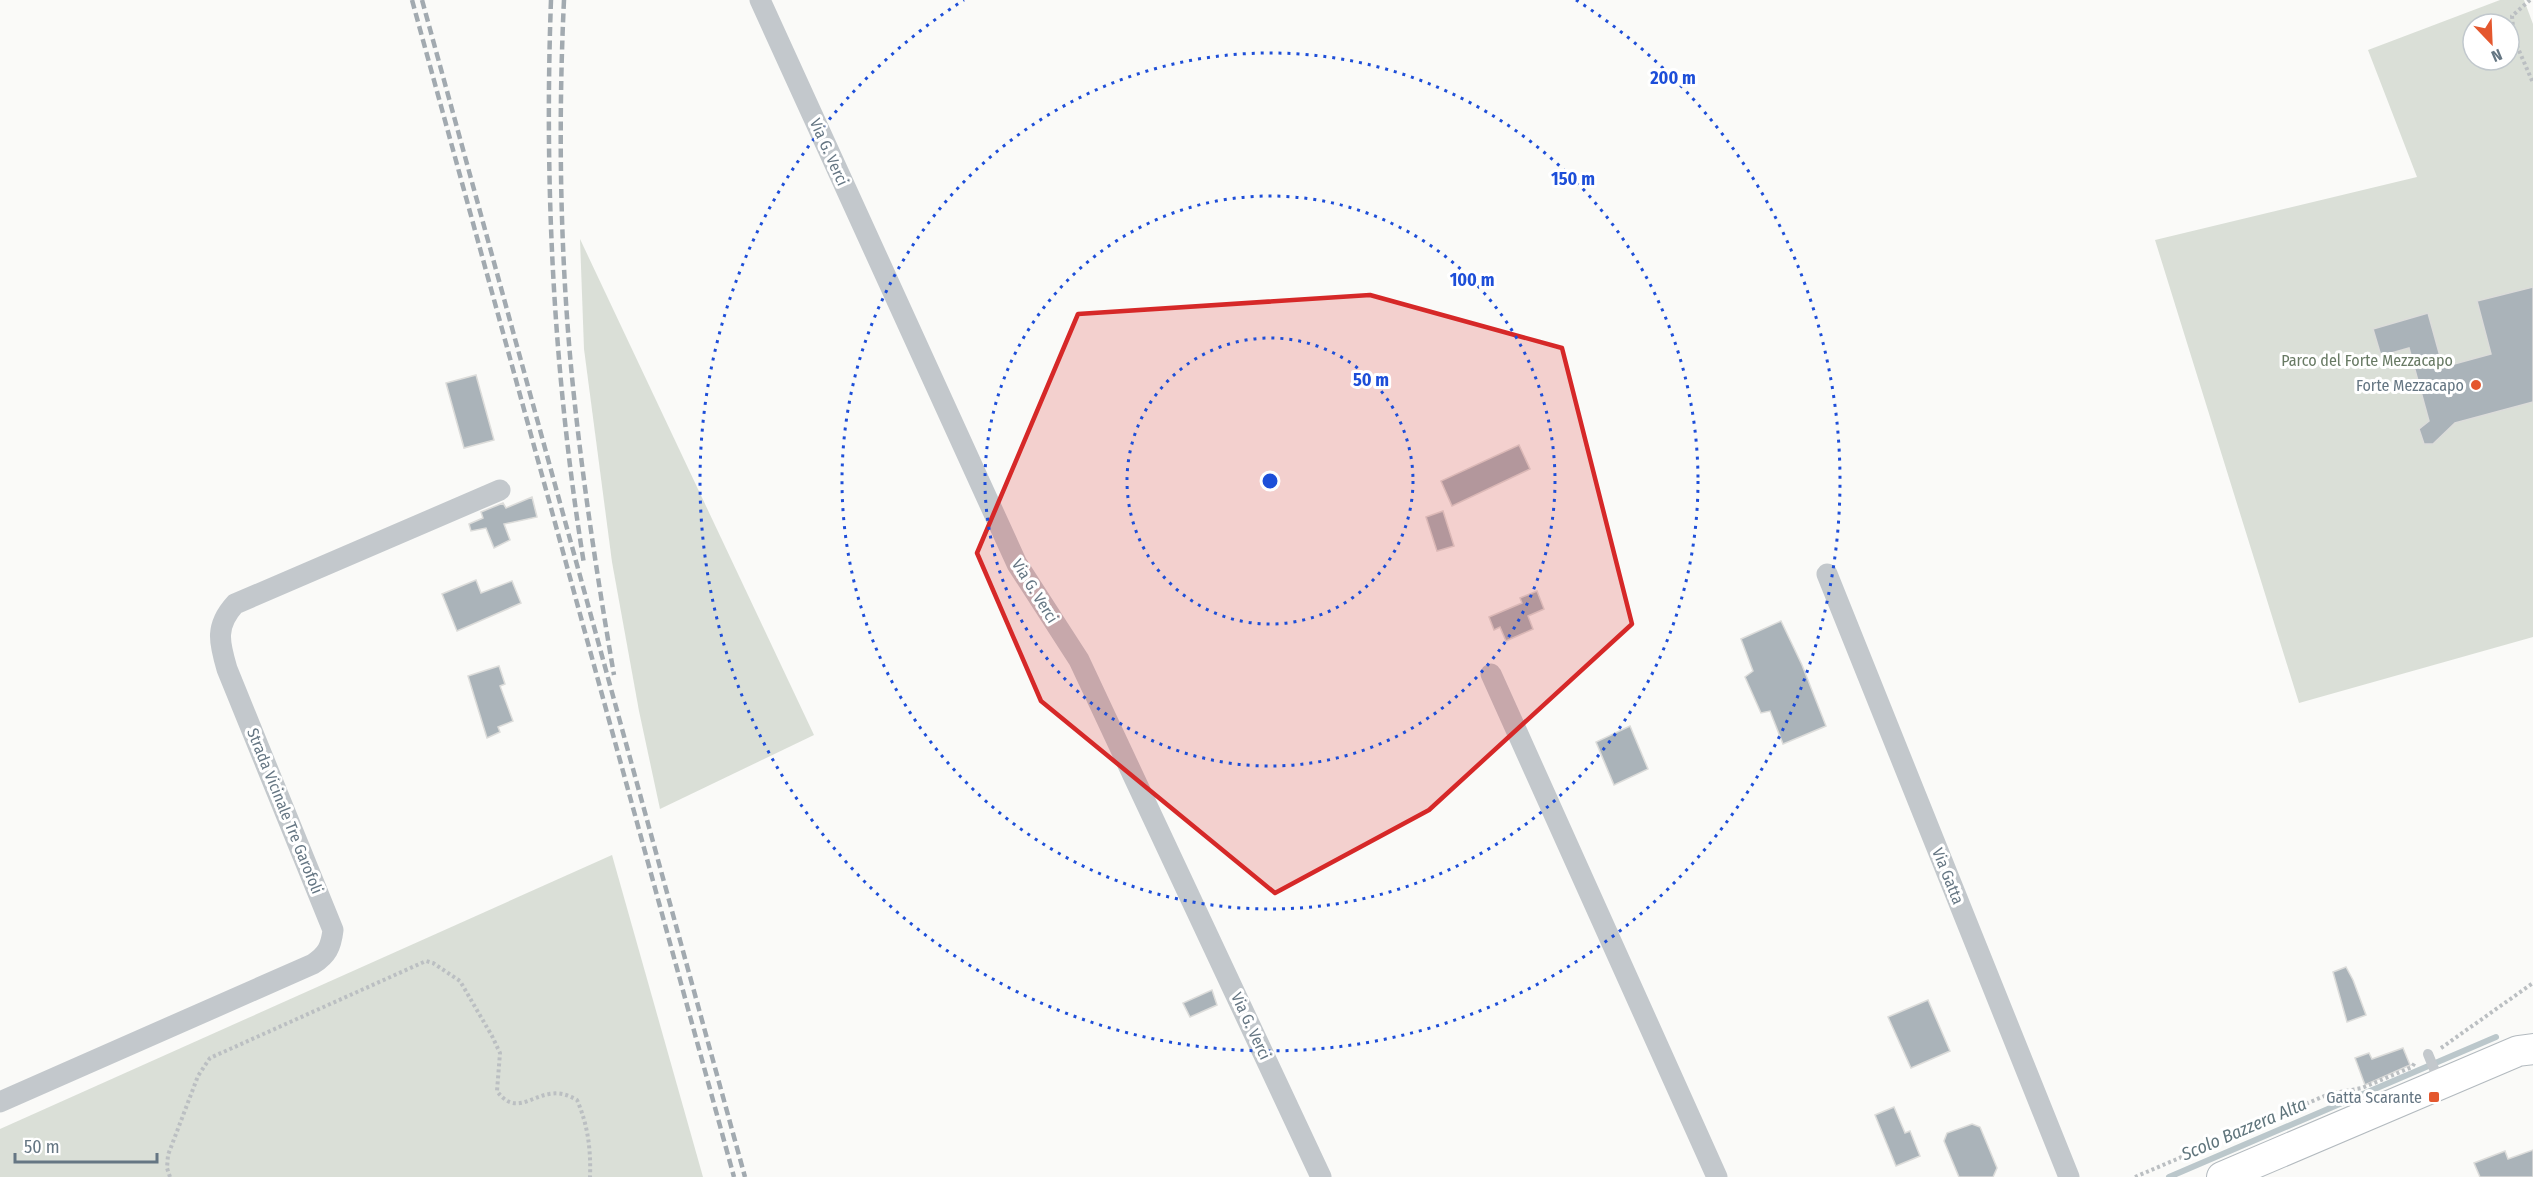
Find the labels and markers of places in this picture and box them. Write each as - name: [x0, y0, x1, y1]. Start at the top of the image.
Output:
- place label: Forte Mezzacapo: [2356, 376, 2464, 395]
- marker: Forte Mezzacapo: [2469, 378, 2483, 392]
- centre of rings: [1260, 471, 1280, 491]
- place label: Gatta Scarante: [2326, 1088, 2422, 1107]
- marker: Gatta Scarante: [2427, 1090, 2441, 1104]

